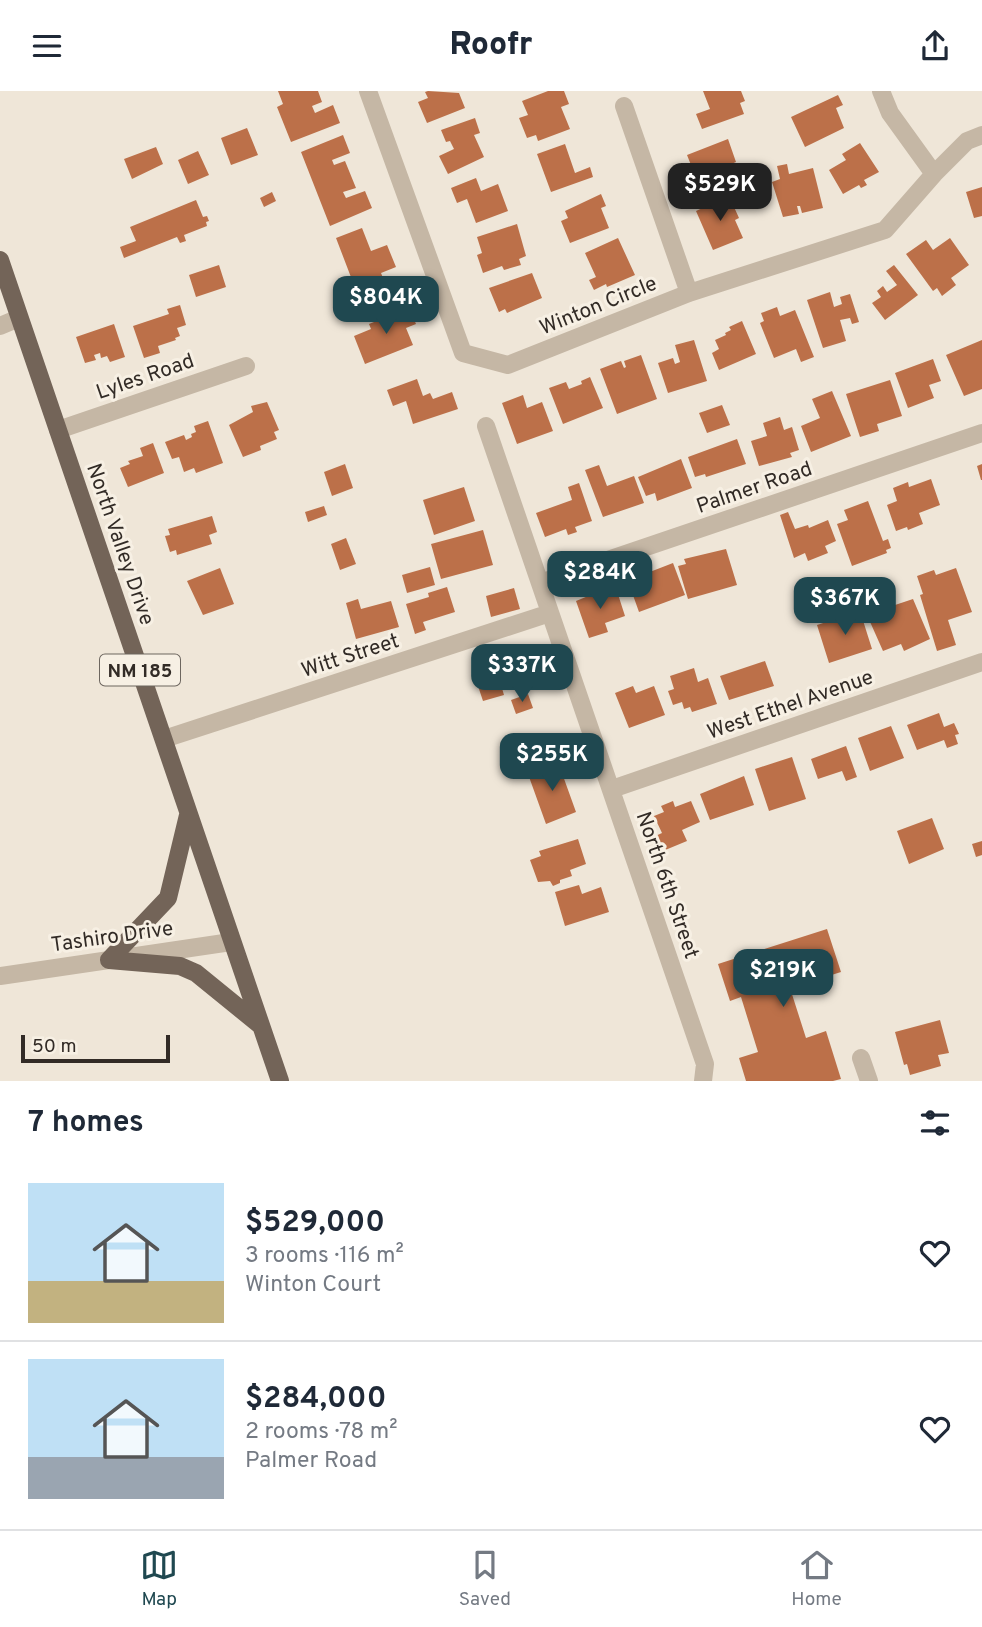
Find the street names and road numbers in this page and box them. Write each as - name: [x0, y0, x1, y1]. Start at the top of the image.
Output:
- street label: Winton Circle: [536, 271, 661, 342]
- street label: Lyles Road: [93, 348, 198, 407]
- street label: Palmer Road: [693, 456, 816, 521]
- street label: North Valley Drive: [79, 460, 160, 629]
- street label: Witt Street: [298, 628, 403, 685]
- road number: NM 185: [100, 655, 180, 685]
- street label: West Ethel Avenue: [704, 664, 877, 747]
- street label: North 6th Street: [629, 808, 704, 963]
- street label: Tashiro Drive: [49, 916, 175, 959]

